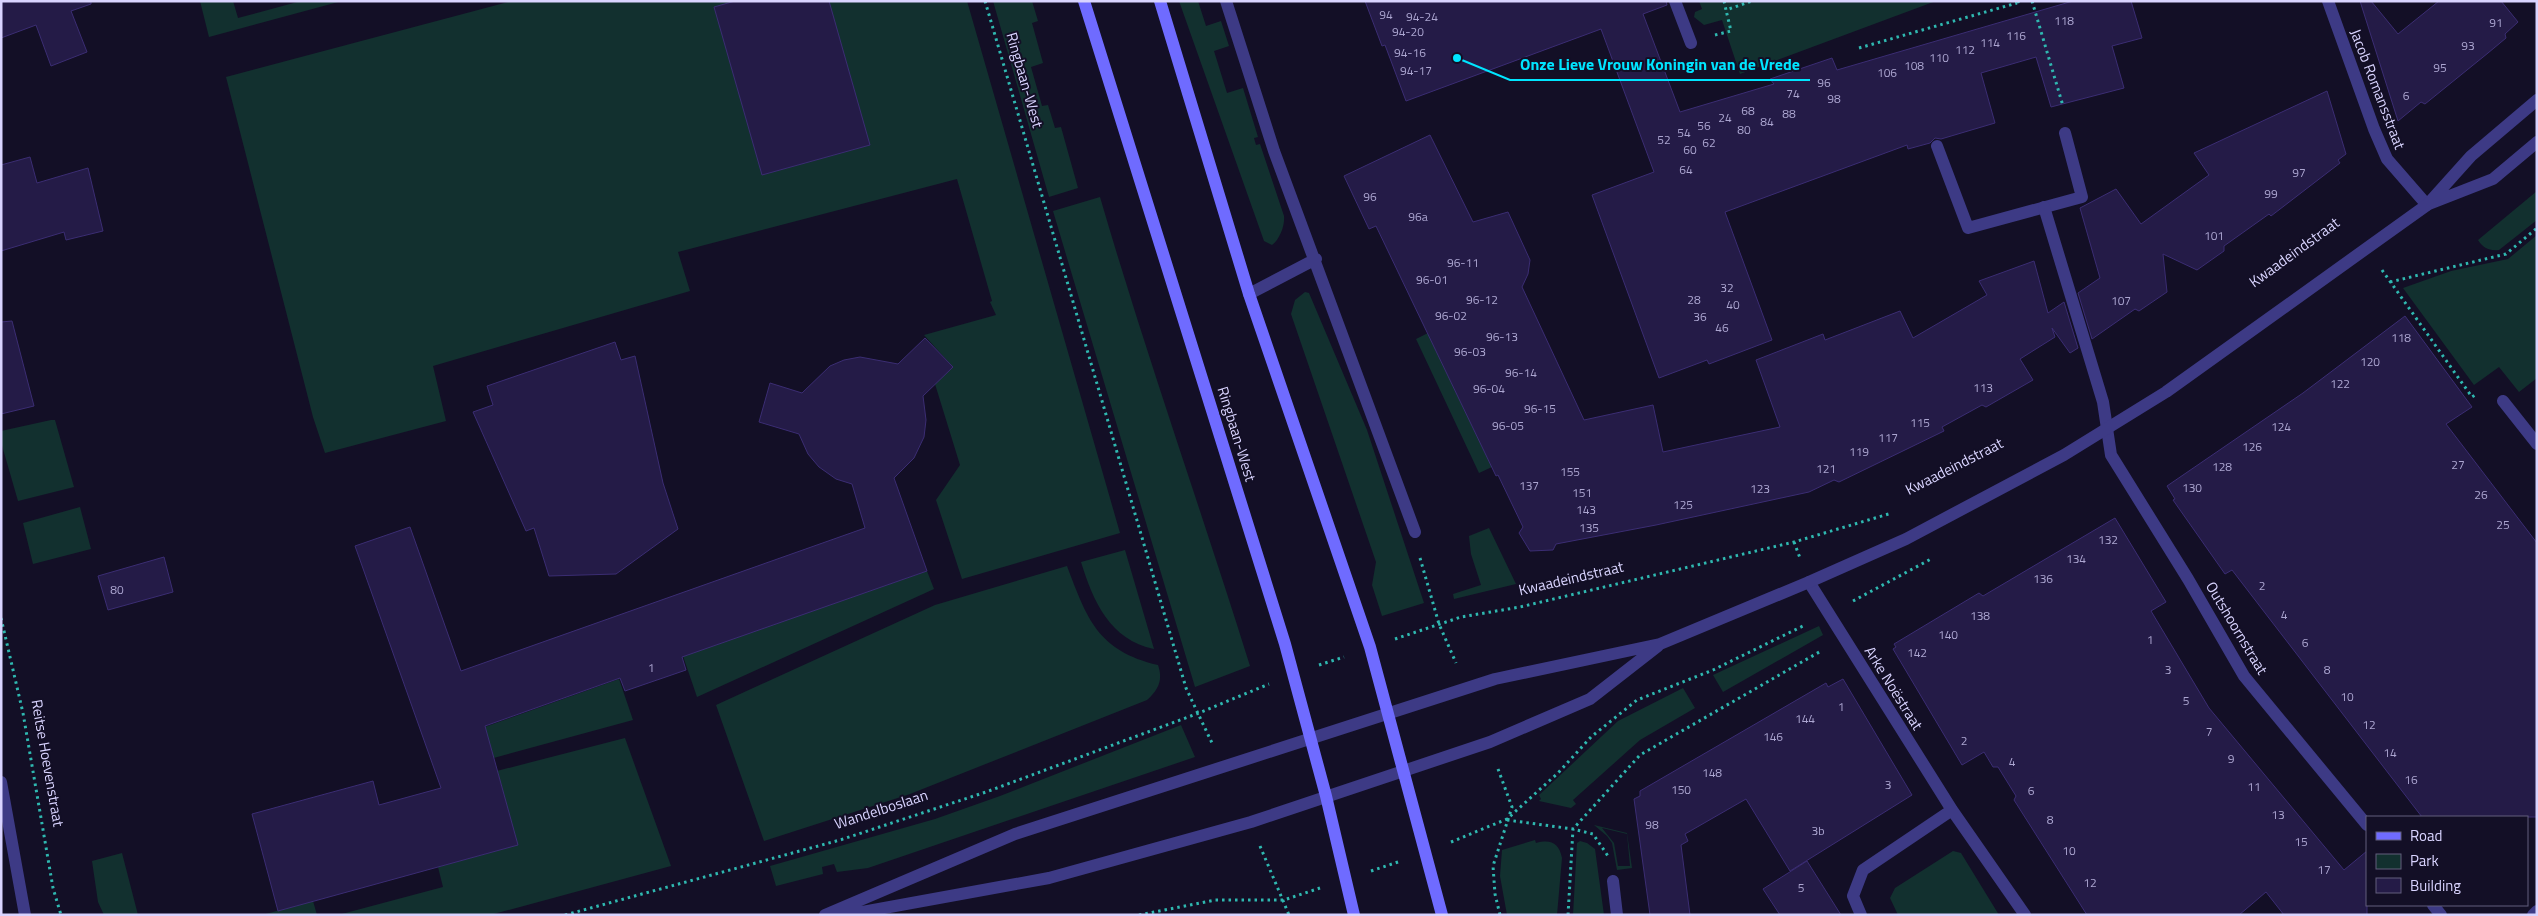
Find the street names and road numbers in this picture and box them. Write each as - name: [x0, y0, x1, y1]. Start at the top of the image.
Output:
- street label: Jacob Romansstraat: [2344, 25, 2412, 153]
- street label: Ringbaan-West: [1000, 30, 1050, 131]
- street label: Kwaadeindstraat: [2244, 211, 2345, 293]
- street label: Ringbaan-West: [1212, 384, 1263, 485]
- street label: Kwaadeindstraat: [1901, 431, 2008, 501]
- street label: Kwaadeindstraat: [1516, 555, 1626, 601]
- street label: Outshoornstraat: [2200, 577, 2274, 680]
- street label: Arke Noëstraat: [1859, 642, 1929, 735]
- street label: Reitse Hoevenstraat: [25, 698, 71, 829]
- street label: Wandelboslaan: [831, 783, 931, 835]

